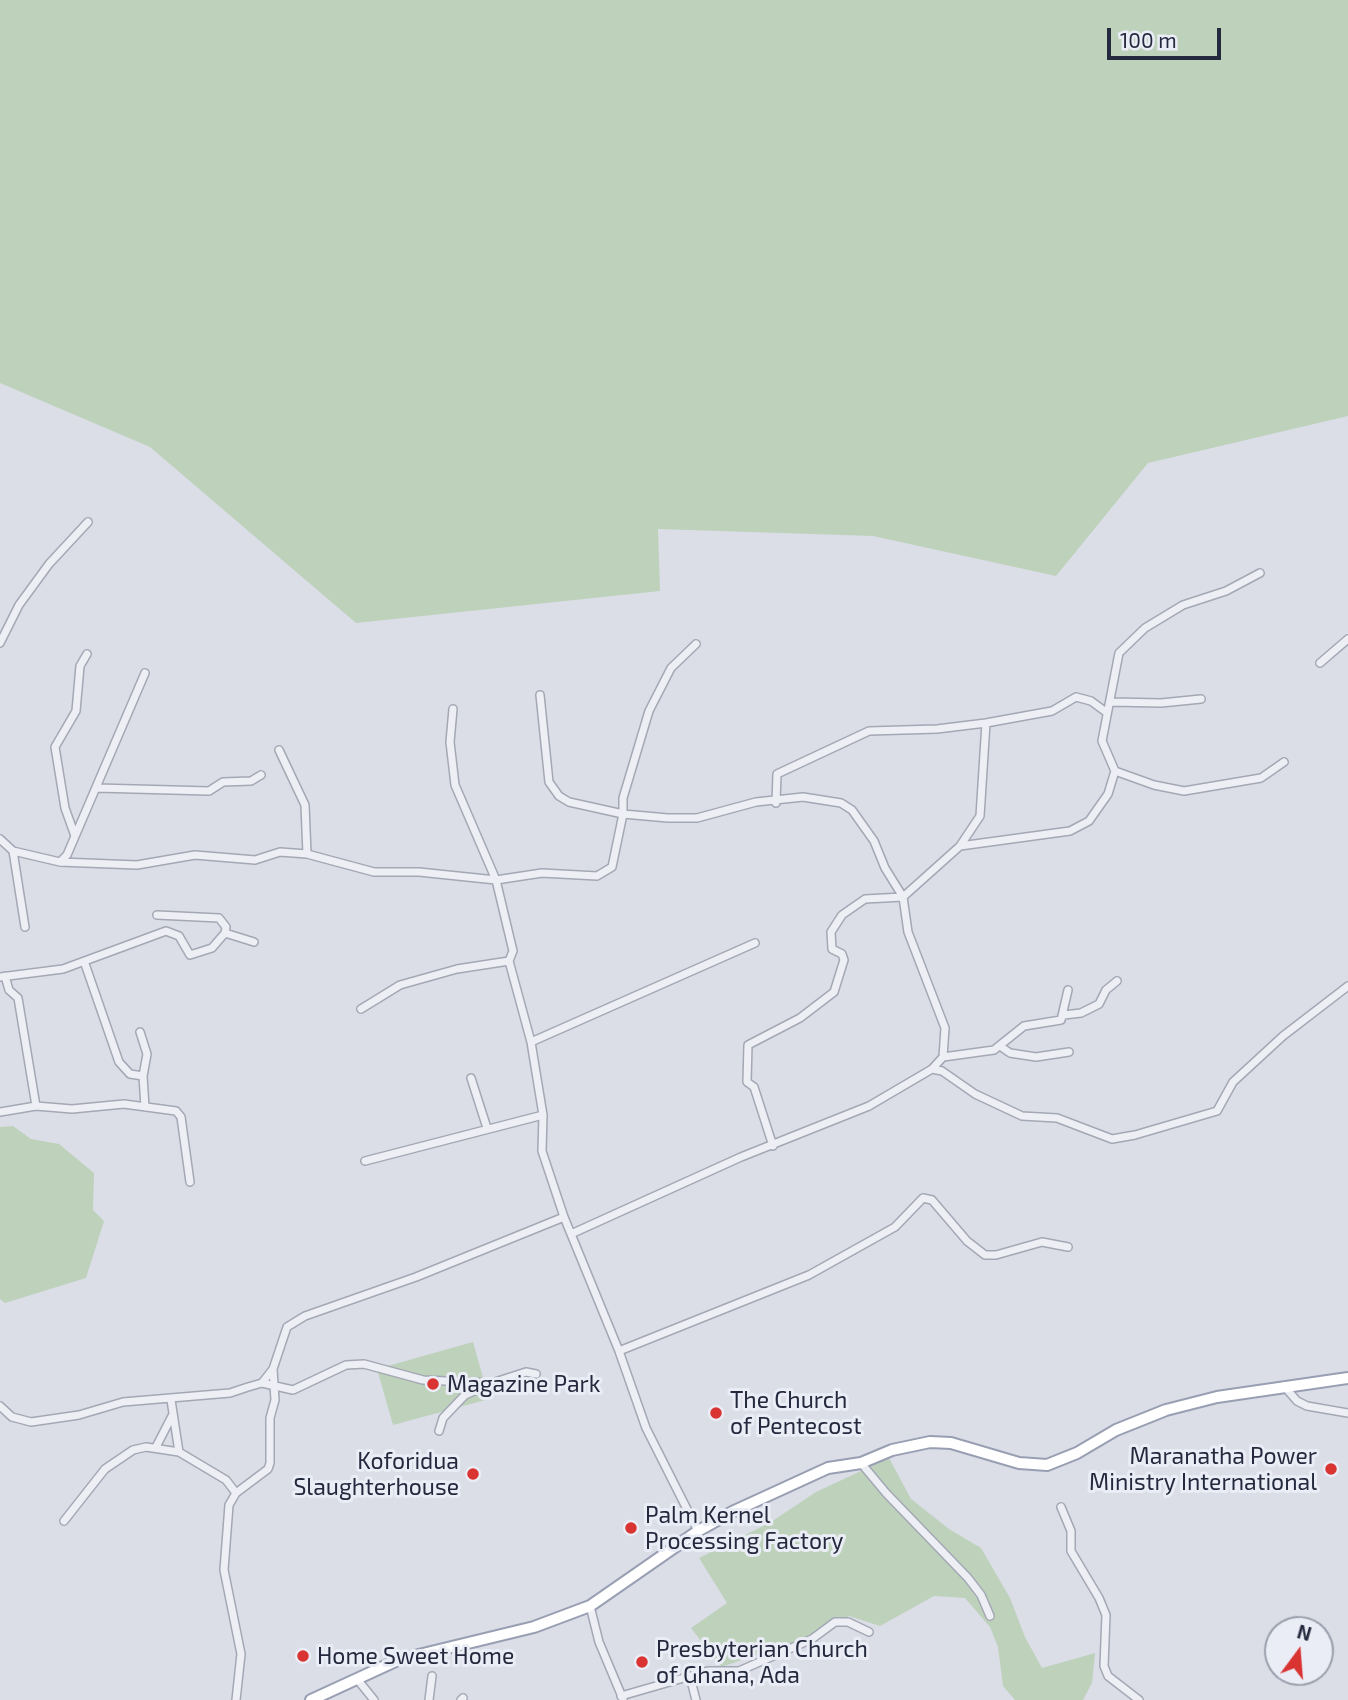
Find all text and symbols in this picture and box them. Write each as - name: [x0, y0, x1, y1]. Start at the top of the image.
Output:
- scale bar: [1110, 14, 1224, 58]
- text: 100 m: [1120, 27, 1177, 52]
- place label: Magazine Park: [447, 1370, 600, 1398]
- marker: Magazine Park: [425, 1376, 441, 1392]
- place label: The Church of Pentecost: [730, 1386, 862, 1440]
- marker: The Church of Pentecost: [708, 1405, 724, 1421]
- place label: Maranatha Power Ministry International: [1089, 1442, 1317, 1496]
- place label: Koforidua Slaughterhouse: [293, 1447, 459, 1501]
- marker: Maranatha Power Ministry International: [1323, 1461, 1339, 1477]
- marker: Koforidua Slaughterhouse: [465, 1466, 481, 1482]
- place label: Palm Kernel Processing Factory: [645, 1501, 843, 1555]
- marker: Palm Kernel Processing Factory: [623, 1520, 639, 1536]
- north arrow: [1264, 1616, 1334, 1686]
- text: N: [1295, 1619, 1314, 1645]
- place label: Presbyterian Church of Ghana, Ada: [656, 1635, 868, 1689]
- place label: Home Sweet Home: [317, 1642, 514, 1670]
- marker: Home Sweet Home: [295, 1648, 311, 1664]
- marker: Presbyterian Church of Ghana, Ada: [634, 1654, 650, 1670]

